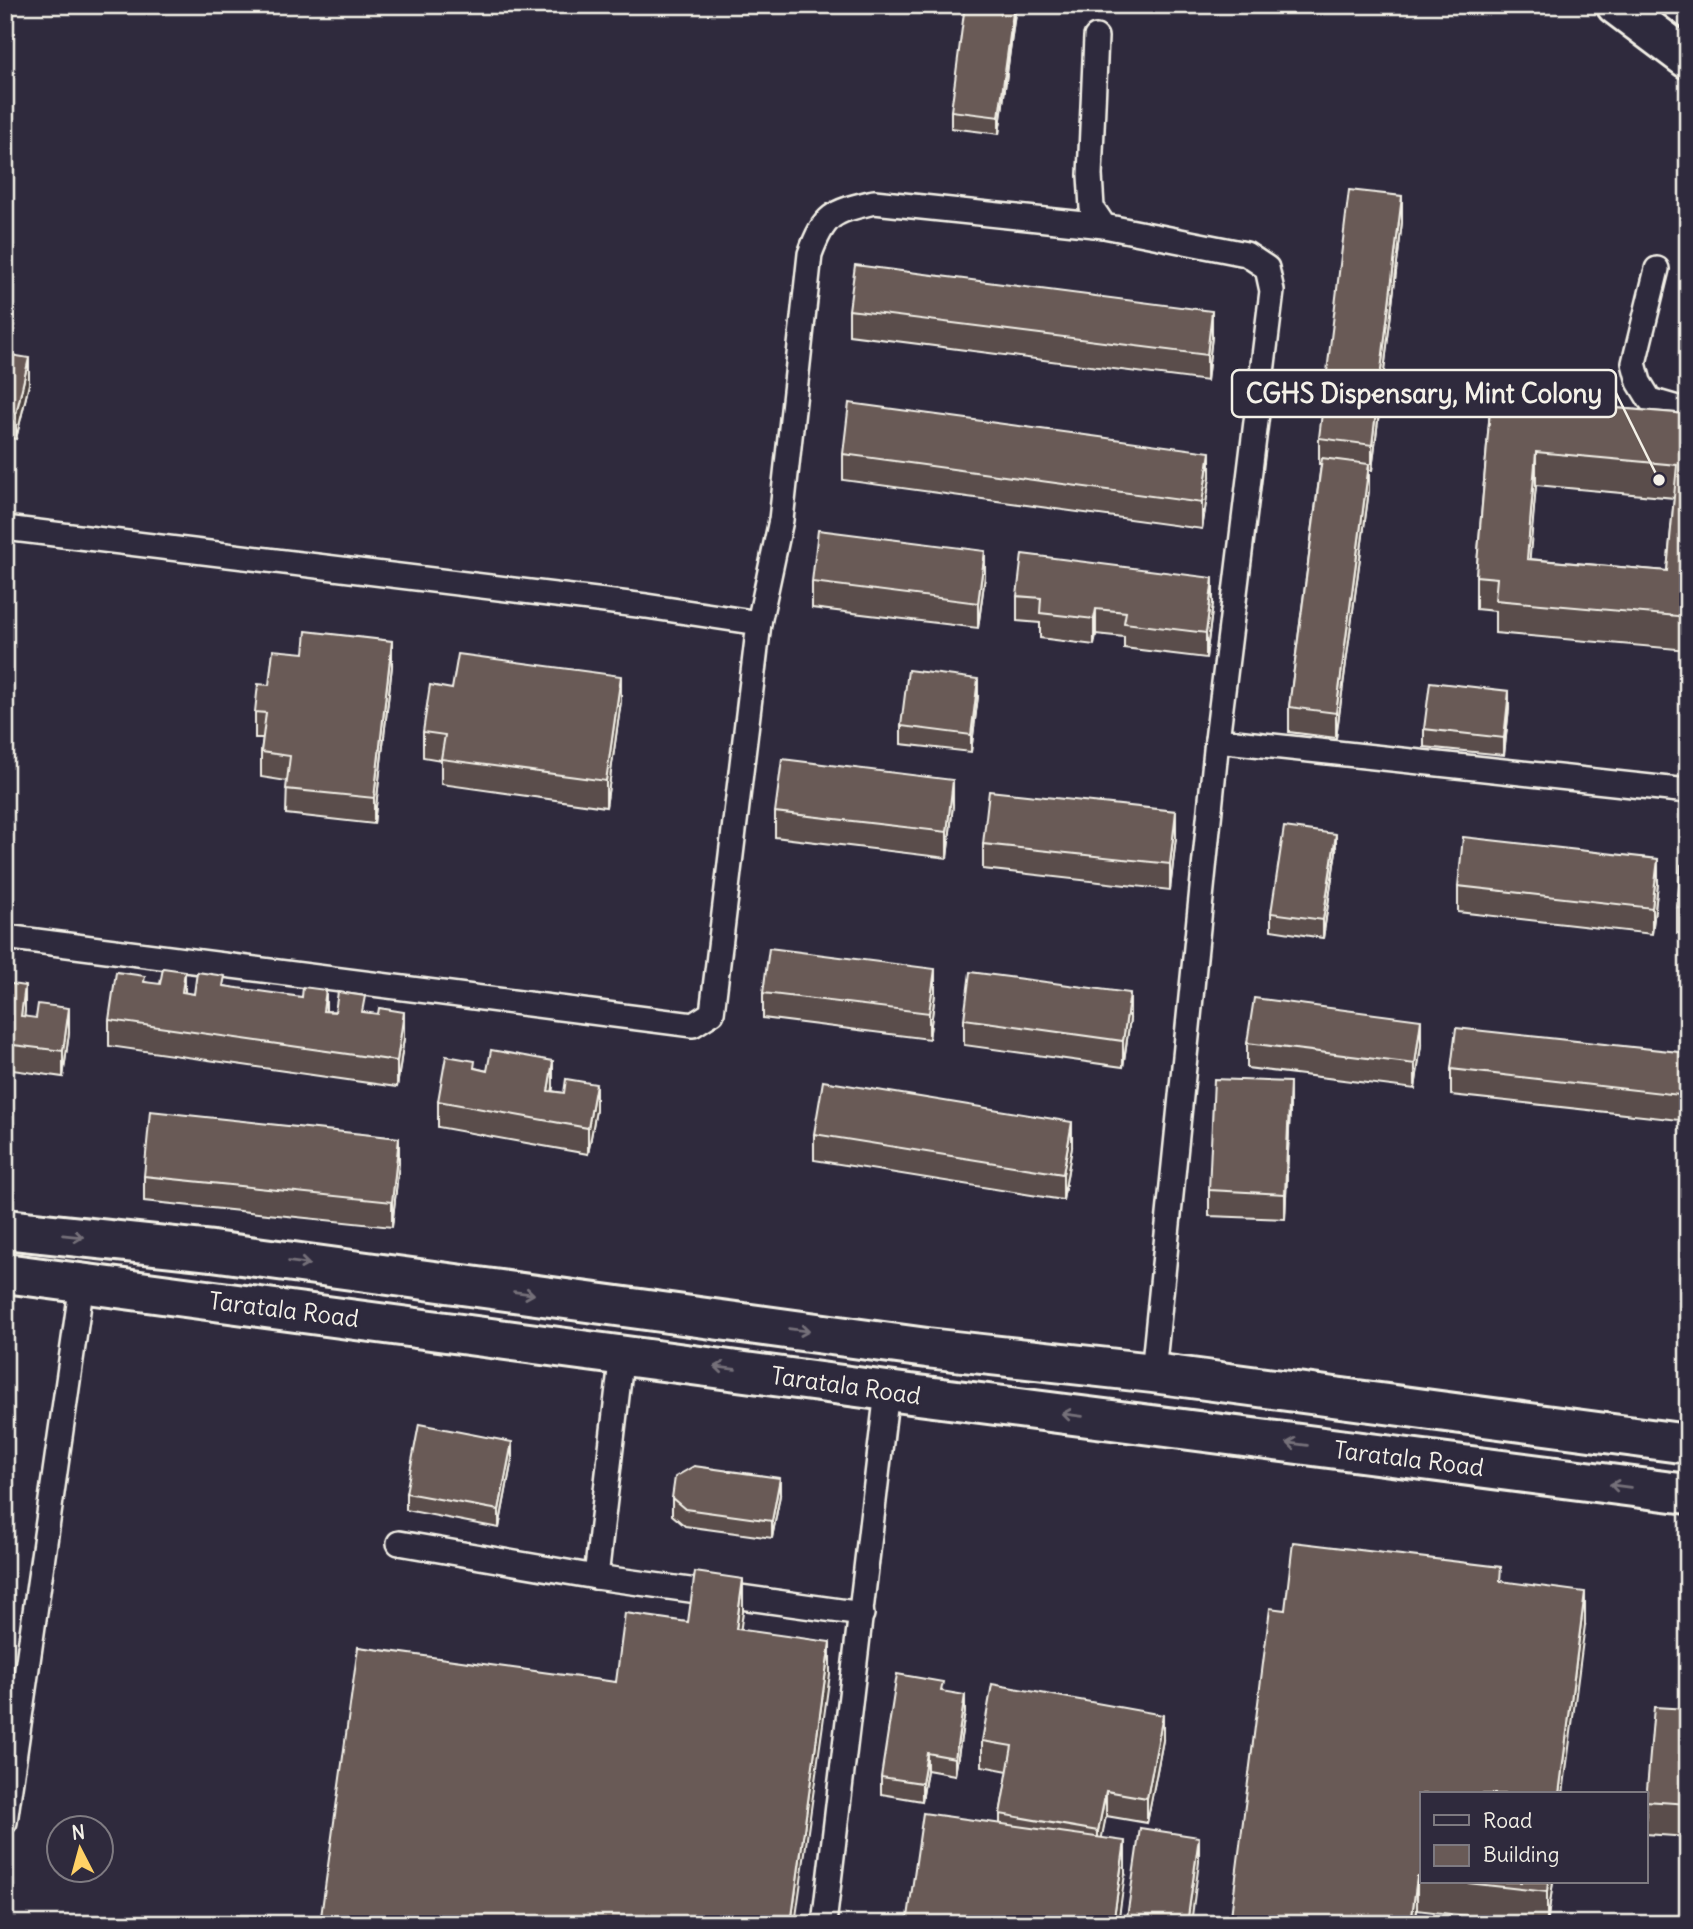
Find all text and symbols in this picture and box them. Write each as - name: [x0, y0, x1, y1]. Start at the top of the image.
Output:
- callout: CGHS Dispensary, Mint Colony: [1232, 370, 1616, 417]
- text: CGHS Dispensary, Mint Colony: [1246, 377, 1602, 410]
- one-way arrow: [61, 1230, 84, 1243]
- one-way arrow: [287, 1257, 310, 1270]
- street label: Taratala Road: [207, 1285, 361, 1333]
- one-way arrow: [513, 1287, 535, 1300]
- one-way arrow: [787, 1324, 809, 1337]
- street label: Taratala Road: [769, 1360, 923, 1410]
- one-way arrow: [714, 1361, 737, 1374]
- one-way arrow: [1061, 1409, 1083, 1422]
- street label: Taratala Road: [1332, 1434, 1486, 1482]
- one-way arrow: [1286, 1438, 1309, 1451]
- one-way arrow: [1609, 1479, 1632, 1492]
- legend: [1420, 1792, 1648, 1884]
- text: Road: [1483, 1807, 1532, 1834]
- north arrow: [46, 1814, 116, 1884]
- text: N: [70, 1819, 86, 1845]
- text: Building: [1483, 1841, 1559, 1868]

